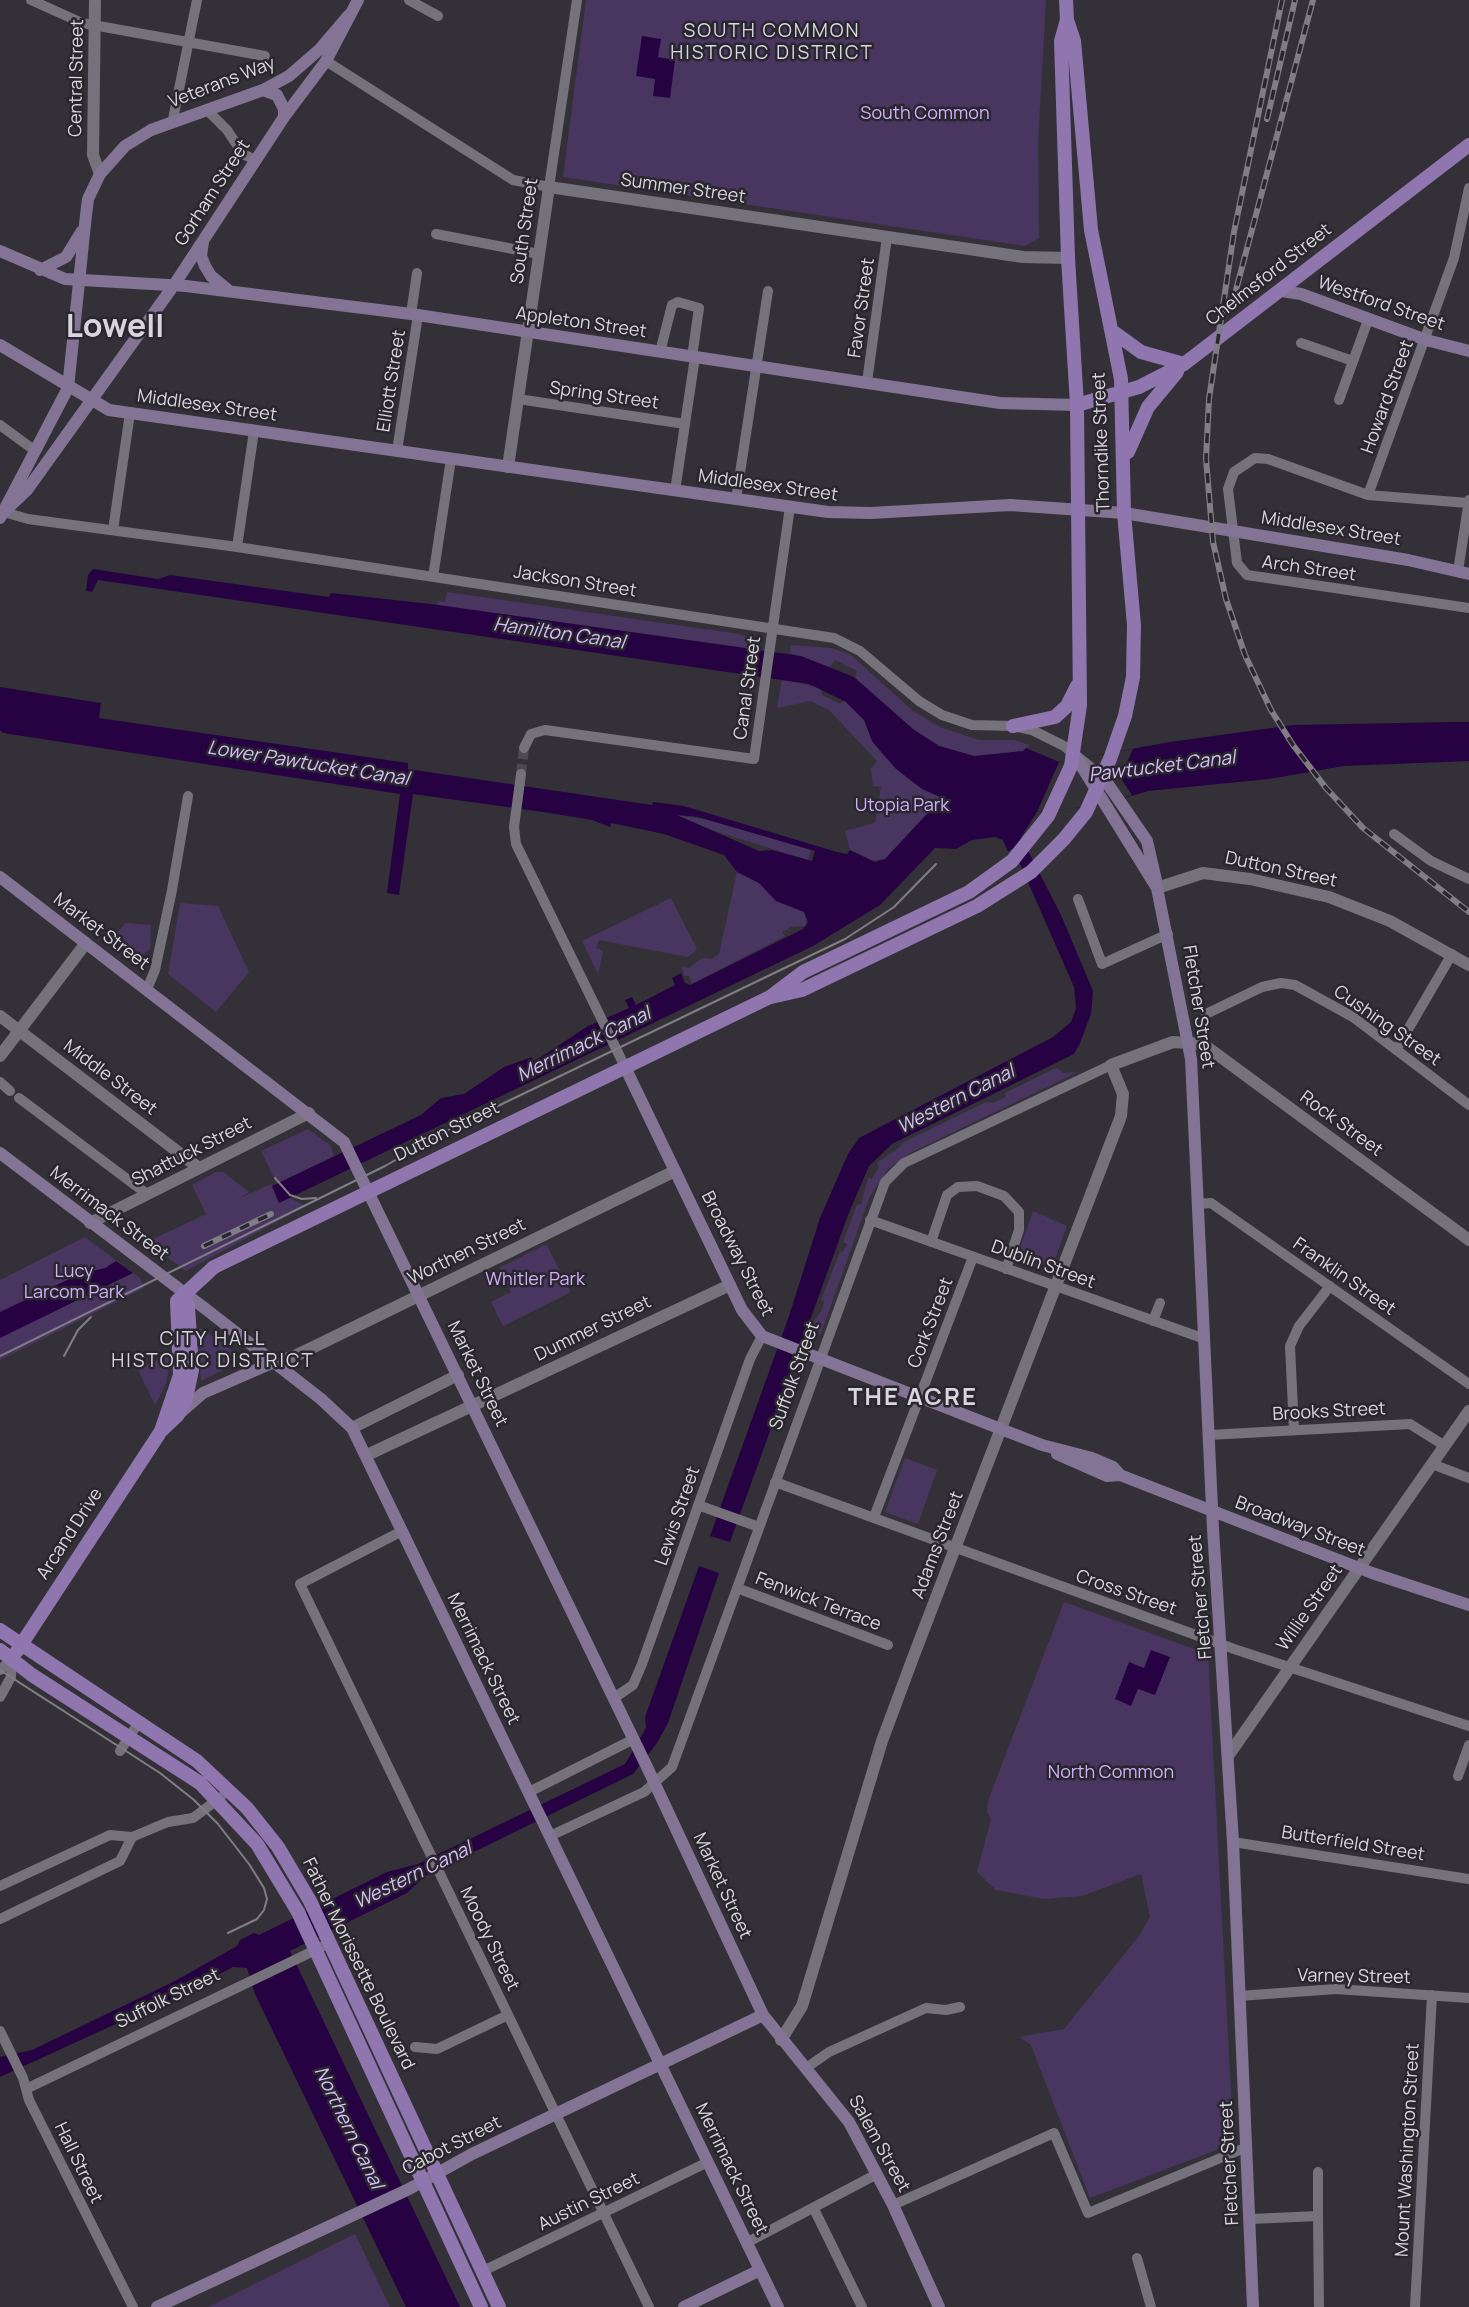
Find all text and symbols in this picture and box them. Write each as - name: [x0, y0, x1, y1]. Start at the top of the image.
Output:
- street label: Central Street: [65, 19, 89, 137]
- district label: SOUTH COMMON HISTORIC DISTRICT: [672, 21, 872, 65]
- street label: Veterans Way: [166, 53, 278, 113]
- park label: South Common: [860, 103, 990, 125]
- street label: Gorham Street: [171, 136, 255, 250]
- street label: Summer Street: [619, 170, 747, 208]
- street label: South Street: [507, 177, 543, 285]
- street label: Chelmsford Street: [1202, 219, 1336, 331]
- street label: Favor Street: [844, 257, 880, 359]
- street label: Westford Street: [1315, 272, 1447, 336]
- street label: Appleton Street: [514, 303, 648, 343]
- district label: Lowell: [66, 309, 164, 347]
- street label: Elliott Street: [373, 328, 411, 434]
- street label: Howard Street: [1357, 337, 1419, 457]
- street label: Thorndike Street: [1089, 372, 1115, 512]
- street label: Spring Street: [548, 378, 660, 414]
- street label: Middlesex Street: [136, 385, 278, 427]
- street label: Middlesex Street: [697, 465, 839, 507]
- street label: Middlesex Street: [1260, 507, 1402, 551]
- street label: Arch Street: [1261, 552, 1357, 586]
- street label: Jackson Street: [512, 562, 638, 602]
- water label: Hamilton Canal: [492, 613, 626, 655]
- street label: Canal Street: [730, 635, 766, 741]
- water label: Lower Pawtucket Canal: [206, 737, 410, 791]
- water label: Pawtucket Canal: [1087, 747, 1237, 787]
- park label: Utopia Park: [855, 795, 949, 817]
- street label: Dutton Street: [1223, 848, 1339, 892]
- street label: Market Street: [49, 889, 153, 975]
- street label: Fletcher Street: [1178, 944, 1218, 1070]
- street label: Cushing Street: [1329, 981, 1445, 1071]
- water label: Merrimack Canal: [513, 1003, 655, 1087]
- street label: Middle Street: [59, 1036, 161, 1120]
- water label: Western Canal: [894, 1061, 1018, 1139]
- street label: Rock Street: [1295, 1087, 1387, 1161]
- street label: Dutton Street: [391, 1097, 503, 1167]
- street label: Shattuck Street: [129, 1113, 255, 1191]
- street label: Merrimack Street: [45, 1162, 173, 1266]
- street label: Broadway Street: [696, 1188, 778, 1320]
- street label: Worthen Street: [405, 1214, 529, 1290]
- street label: Franklin Street: [1289, 1234, 1399, 1320]
- street label: Dublin Street: [988, 1236, 1098, 1294]
- park label: Lucy Larcom Park: [24, 1261, 124, 1304]
- park label: Whitler Park: [485, 1269, 585, 1291]
- street label: Cork Street: [904, 1275, 958, 1371]
- street label: Dummer Street: [531, 1292, 655, 1366]
- street label: Market Street: [442, 1318, 512, 1430]
- street label: Suffolk Street: [765, 1319, 825, 1433]
- district label: CITY HALL HISTORIC DISTRICT: [113, 1329, 313, 1373]
- district label: THE ACRE: [849, 1384, 977, 1412]
- street label: Brooks Street: [1272, 1398, 1386, 1426]
- street label: Lewis Street: [651, 1464, 705, 1568]
- street label: Arcand Drive: [32, 1484, 108, 1584]
- street label: Adams Street: [908, 1488, 968, 1602]
- street label: Broadway Street: [1232, 1492, 1368, 1562]
- street label: Fletcher Street: [1185, 1534, 1217, 1660]
- street label: Willie Street: [1272, 1561, 1348, 1655]
- street label: Cross Street: [1073, 1566, 1179, 1620]
- street label: Fenwick Terrace: [752, 1568, 884, 1636]
- street label: Merrimack Street: [442, 1590, 524, 1728]
- park label: North Common: [1048, 1762, 1174, 1784]
- street label: Butterfield Street: [1280, 1822, 1426, 1866]
- street label: Market Street: [688, 1830, 756, 1942]
- water label: Western Canal: [350, 1838, 476, 1914]
- street label: Father Morissette Boulevard: [297, 1855, 419, 2073]
- street label: Moody Street: [455, 1883, 523, 1995]
- street label: Suffolk Street: [112, 1964, 224, 2034]
- street label: Varney Street: [1297, 1965, 1411, 1989]
- street label: Mount Washington Street: [1392, 2042, 1424, 2258]
- water label: Northern Canal: [309, 2063, 387, 2193]
- street label: Salem Street: [844, 2092, 914, 2196]
- street label: Merrimack Street: [690, 2100, 772, 2238]
- street label: Fletcher Street: [1216, 2100, 1244, 2226]
- street label: Cabot Street: [399, 2112, 505, 2180]
- street label: Hall Street: [49, 2119, 107, 2207]
- street label: Austin Street: [535, 2168, 643, 2236]

